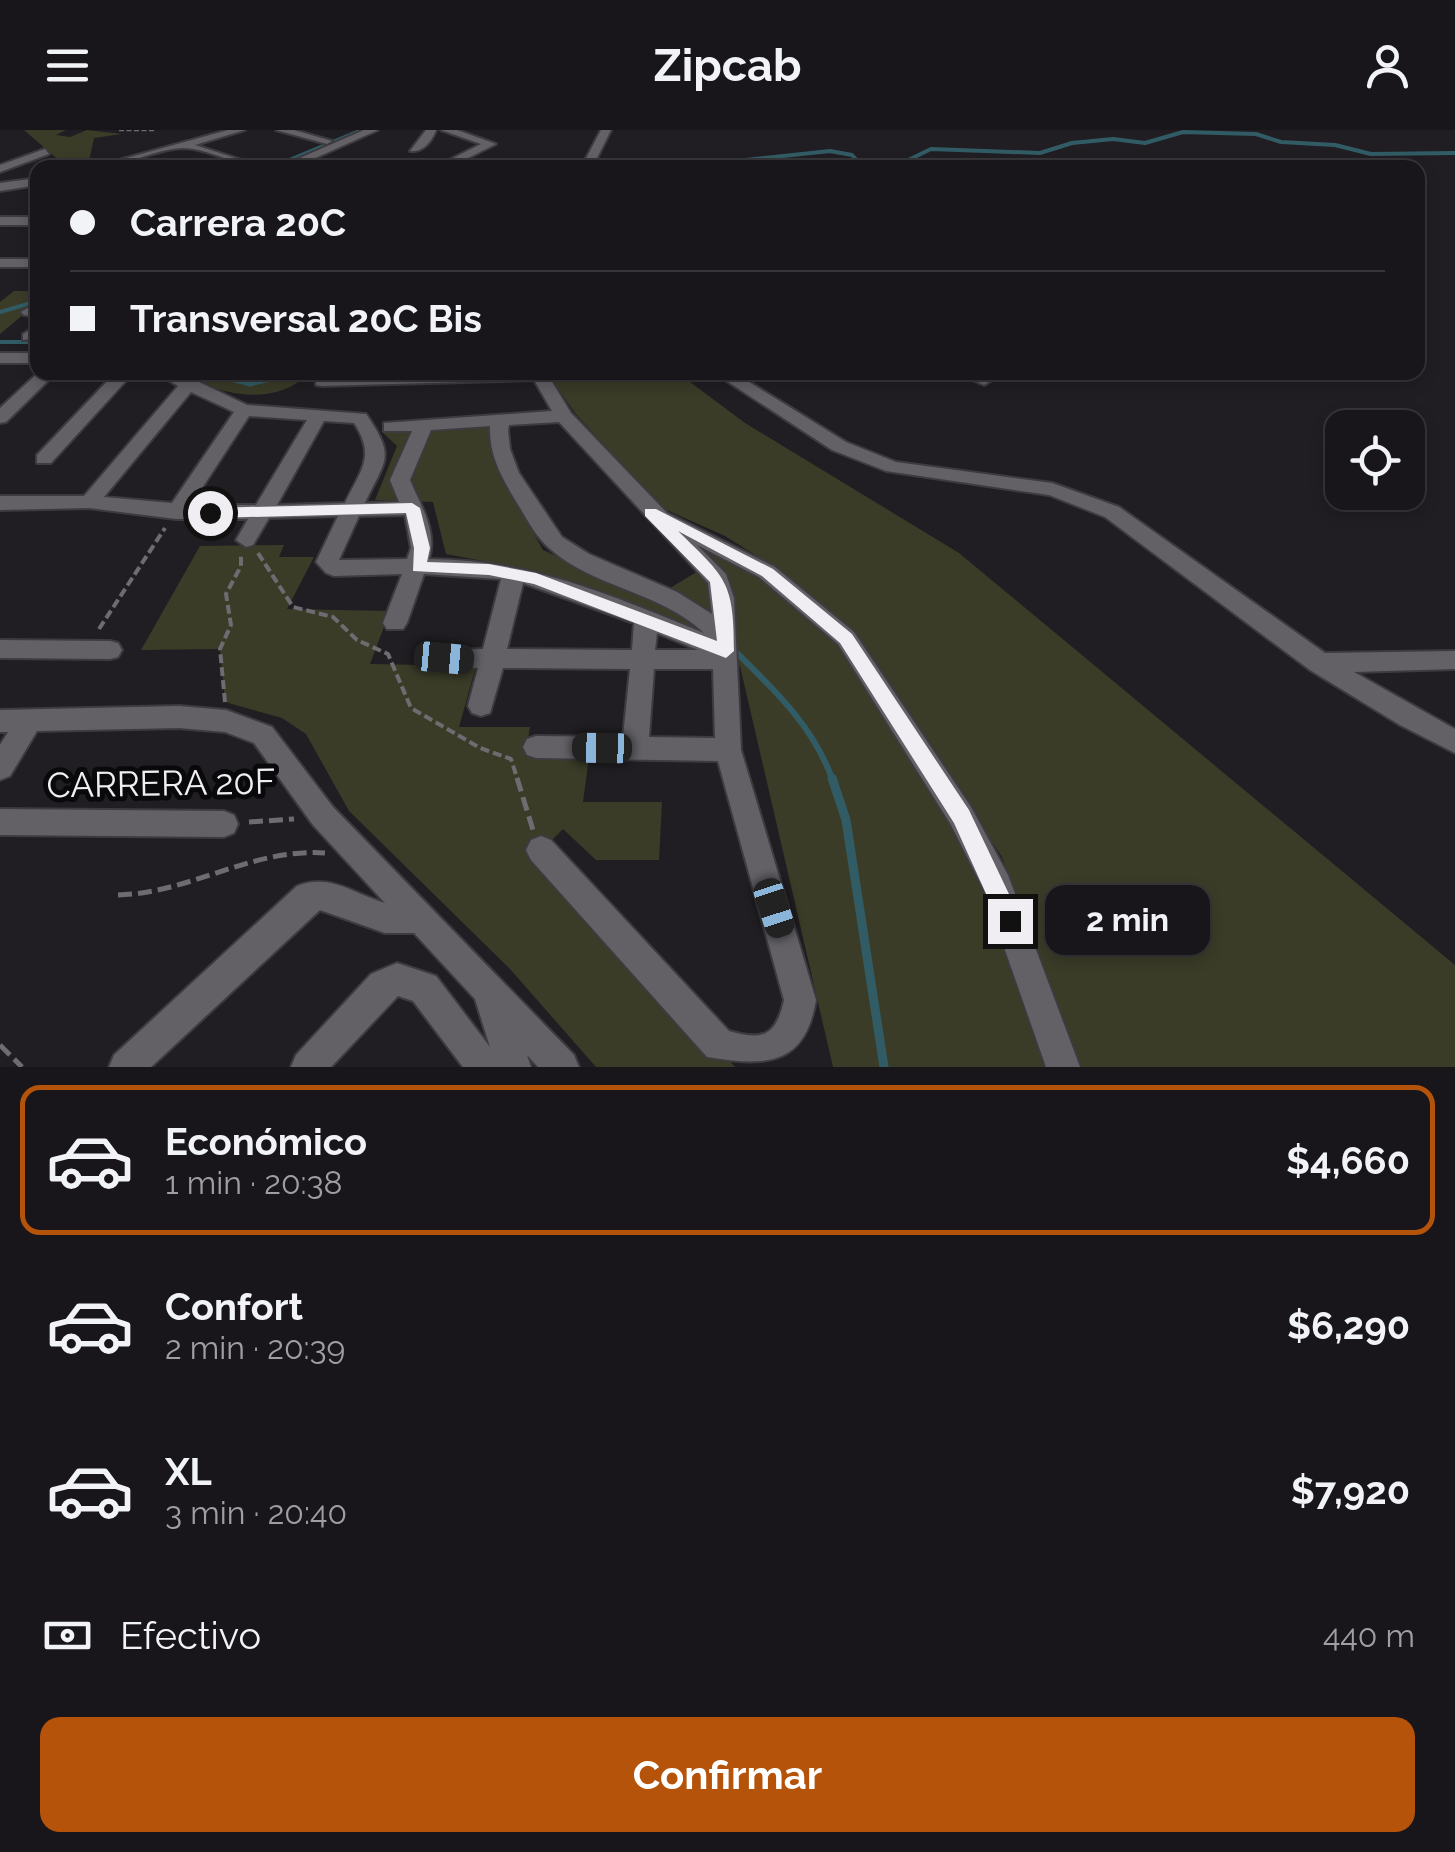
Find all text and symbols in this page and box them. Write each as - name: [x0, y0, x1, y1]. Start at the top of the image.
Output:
- icon: menu: [40, 38, 95, 93]
- icon: person: [1360, 38, 1415, 93]
- text: Zipcab: [654, 39, 801, 92]
- text: Carrera 20C: [130, 200, 346, 245]
- text: Transversal 20C Bis: [130, 296, 482, 341]
- map controls: [1325, 410, 1425, 510]
- button: locate: [1325, 410, 1425, 510]
- route start: [188, 491, 233, 536]
- car: [413, 640, 475, 676]
- car: [572, 732, 632, 764]
- street label: CARRERA 20F: [46, 761, 276, 805]
- car: [750, 875, 798, 941]
- callout: 2 min: [1045, 886, 1210, 956]
- route end: [988, 899, 1033, 944]
- text: 2 min: [1086, 901, 1169, 938]
- icon: car: [45, 1115, 135, 1205]
- text: Económico: [165, 1119, 367, 1164]
- text: $4,660: [1286, 1138, 1410, 1183]
- text: 1 min · 20:38: [165, 1164, 343, 1201]
- icon: car: [45, 1280, 135, 1370]
- text: Confort: [165, 1284, 303, 1329]
- text: $6,290: [1287, 1303, 1410, 1348]
- text: 2 min · 20:39: [165, 1329, 345, 1366]
- icon: car: [45, 1445, 135, 1535]
- text: XL: [165, 1449, 212, 1494]
- text: $7,920: [1291, 1468, 1410, 1513]
- text: 3 min · 20:40: [165, 1494, 347, 1531]
- icon: cash: [40, 1608, 95, 1663]
- text: Efectivo: [120, 1613, 261, 1658]
- text: 440 m: [1323, 1617, 1415, 1654]
- button: Confirmar: [40, 1717, 1415, 1832]

